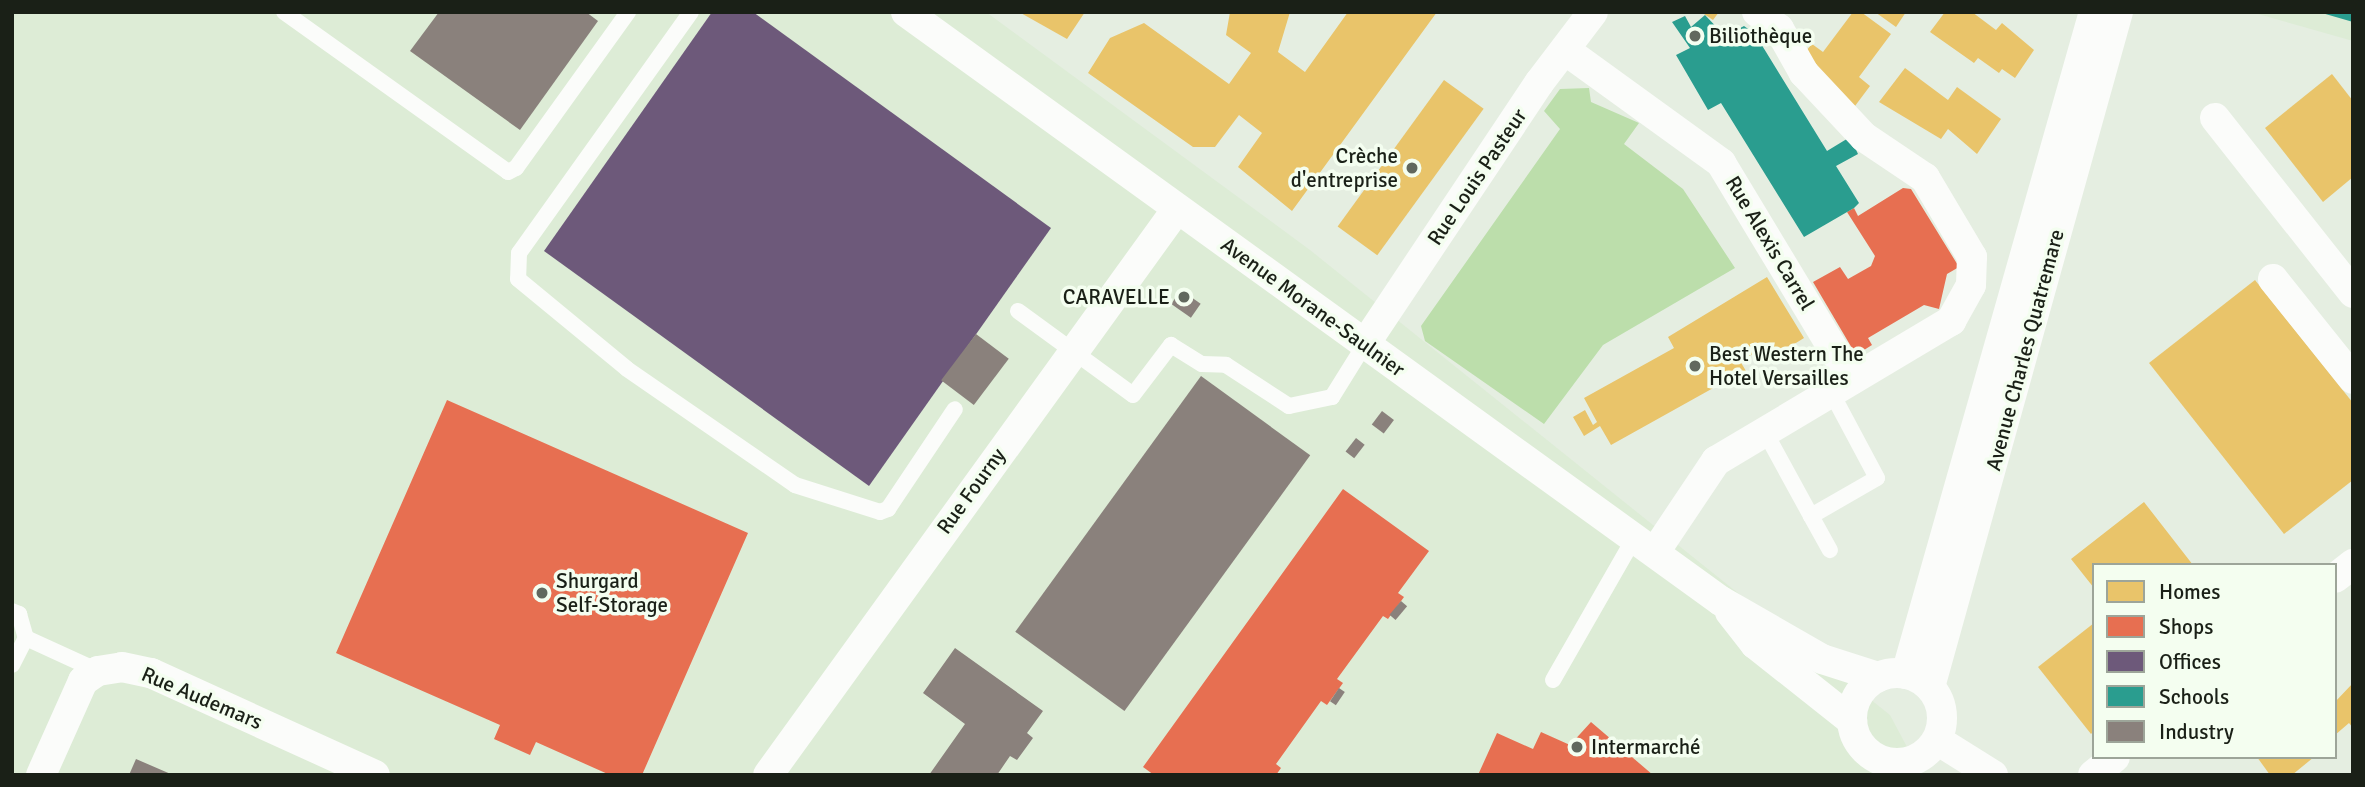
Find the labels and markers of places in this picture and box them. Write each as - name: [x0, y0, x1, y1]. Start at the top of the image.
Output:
- place label: Biliothèque: [1709, 23, 1812, 49]
- marker: Biliothèque: [1687, 28, 1703, 44]
- place label: Crèche d'entreprise: [1291, 143, 1398, 193]
- marker: Crèche d'entreprise: [1404, 160, 1420, 176]
- place label: CARAVELLE: [1063, 284, 1170, 310]
- marker: CARAVELLE: [1176, 289, 1192, 305]
- place label: Best Western The Hotel Versailles: [1709, 341, 1864, 391]
- marker: Best Western The Hotel Versailles: [1687, 358, 1703, 374]
- place label: Shurgard Self-Storage: [556, 568, 668, 618]
- marker: Shurgard Self-Storage: [534, 585, 550, 601]
- place label: Intermarché: [1591, 734, 1701, 760]
- marker: Intermarché: [1569, 739, 1585, 755]

